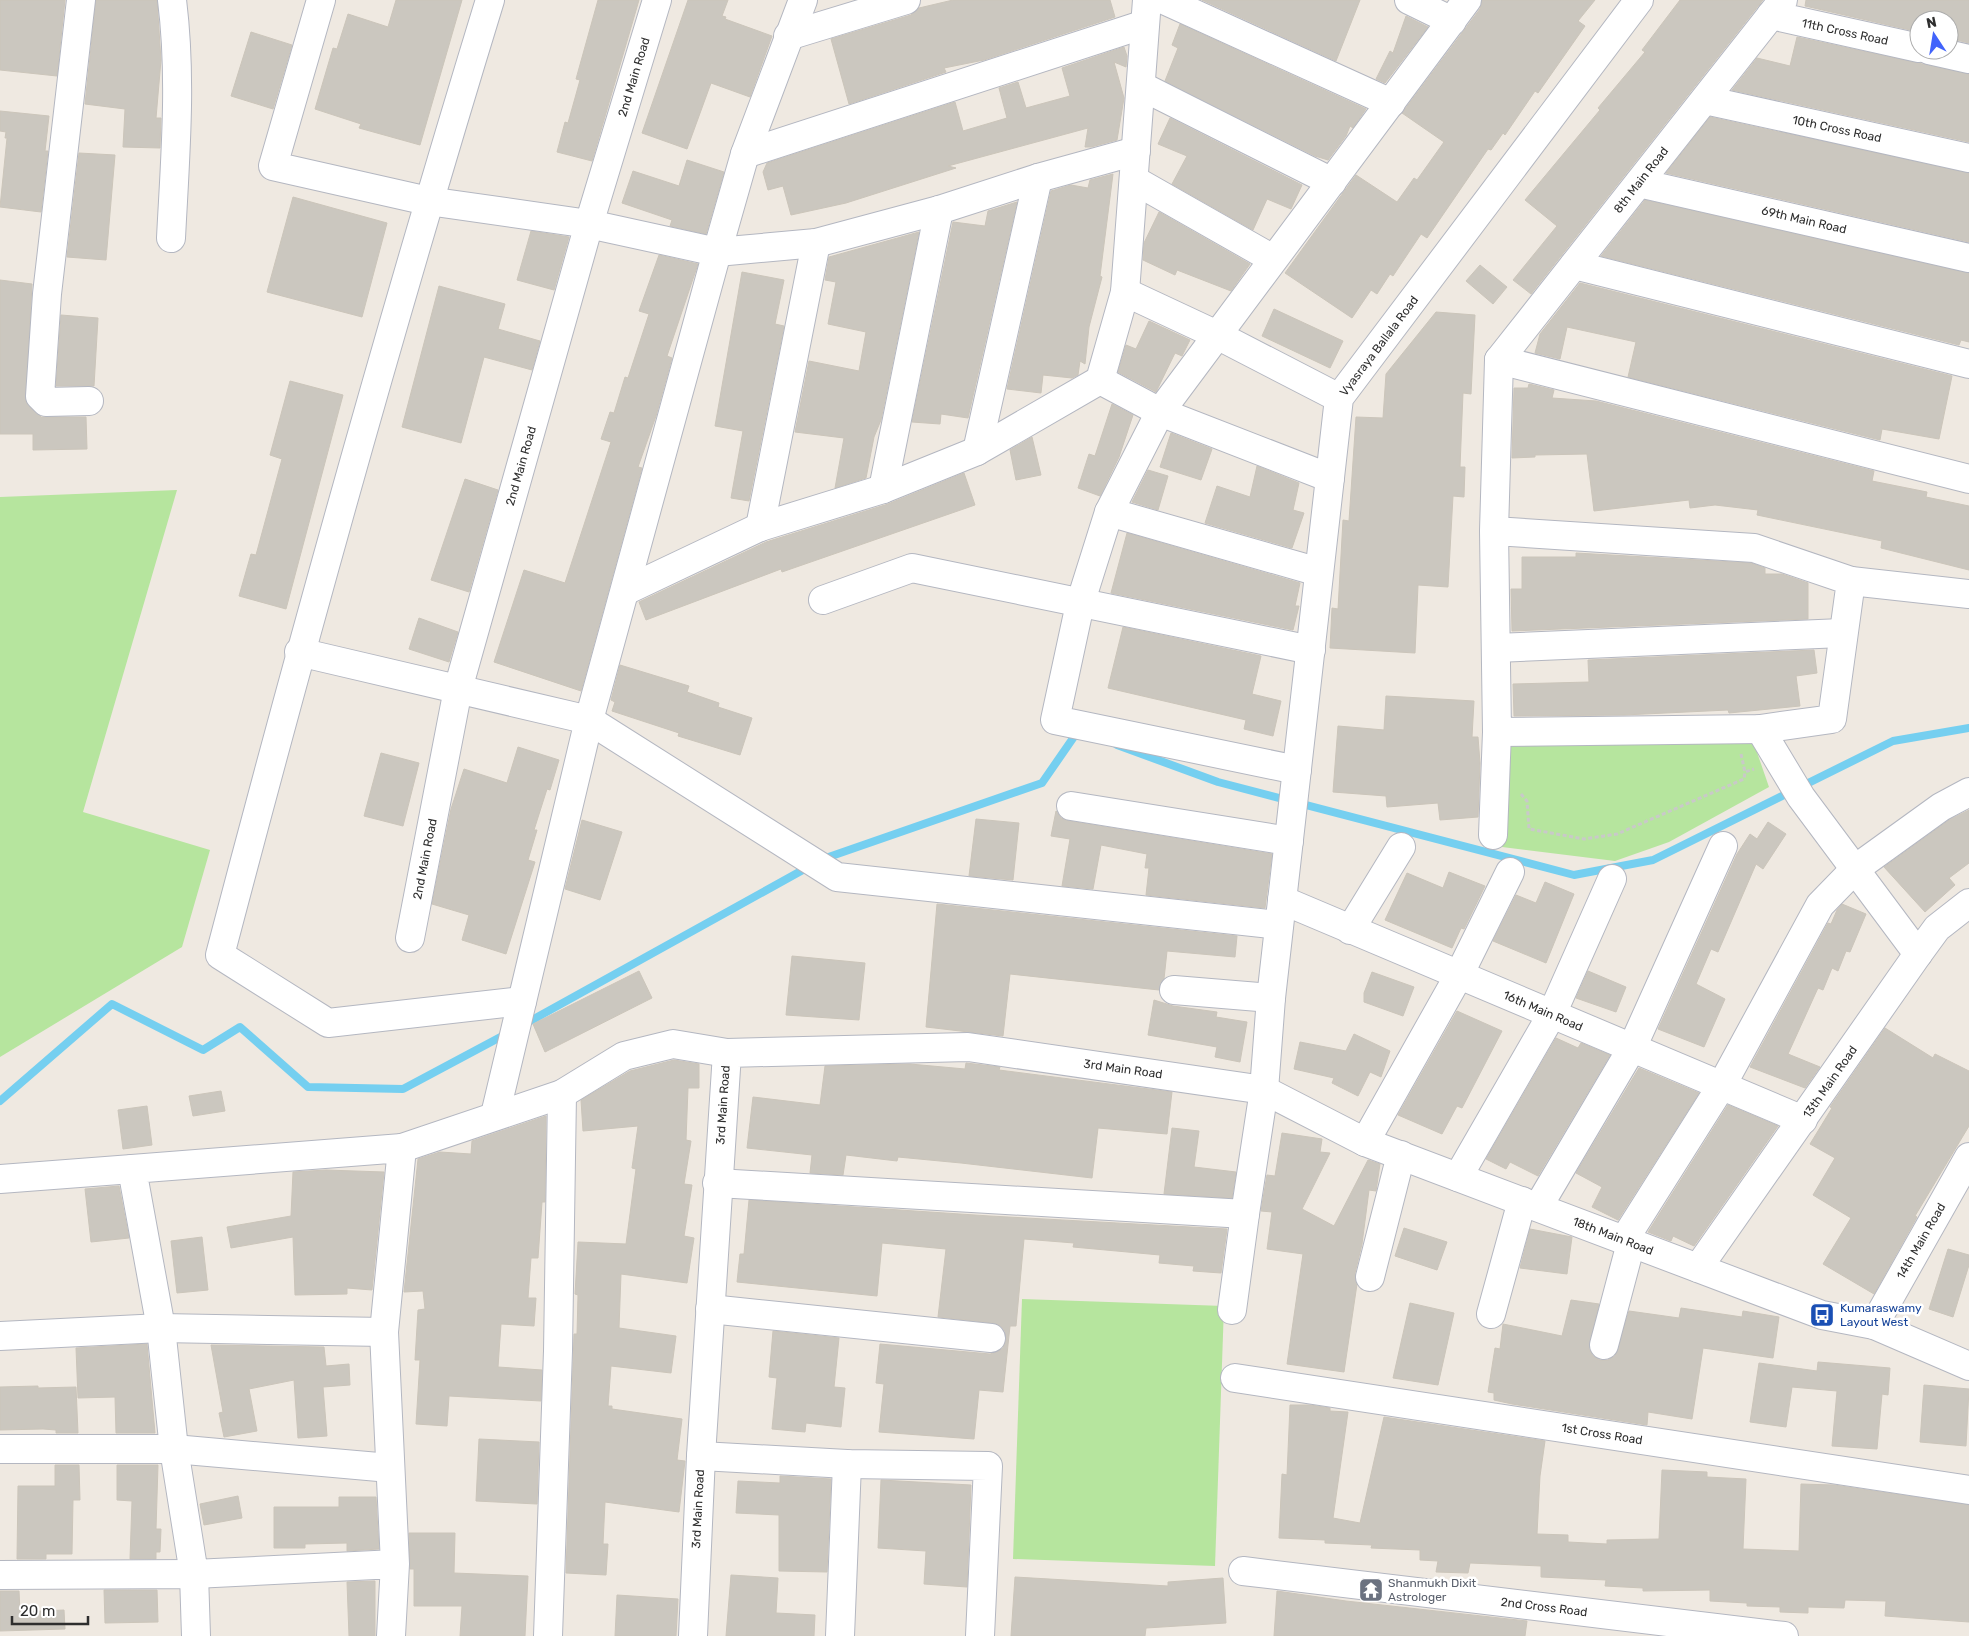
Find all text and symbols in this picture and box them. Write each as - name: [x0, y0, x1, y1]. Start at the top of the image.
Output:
- north arrow: [1909, 10, 1959, 60]
- text: N: [1925, 13, 1938, 32]
- street label: 11th Cross Road: [1800, 16, 1890, 48]
- street label: 2nd Main Road: [615, 36, 653, 118]
- street label: 10th Cross Road: [1791, 113, 1883, 145]
- street label: 8th Main Road: [1611, 144, 1671, 216]
- street label: 69th Main Road: [1760, 203, 1848, 237]
- street label: Vyasraya Ballala Road: [1337, 293, 1421, 399]
- street label: 2nd Main Road: [503, 425, 539, 507]
- street label: 2nd Main Road: [410, 817, 440, 901]
- street label: 16th Main Road: [1501, 988, 1585, 1034]
- street label: 13th Main Road: [1800, 1043, 1860, 1121]
- street label: 3rd Main Road: [1083, 1057, 1163, 1081]
- street label: 3rd Main Road: [713, 1065, 733, 1145]
- street label: 14th Main Road: [1894, 1201, 1948, 1281]
- street label: 18th Main Road: [1571, 1214, 1655, 1258]
- place label: Kumaraswamy Layout West: [1840, 1301, 1922, 1329]
- bus stop icon: Kumaraswamy Layout West: [1809, 1302, 1835, 1328]
- street label: 1st Cross Road: [1560, 1421, 1644, 1447]
- street label: 3rd Main Road: [689, 1469, 707, 1549]
- place label: Shanmukh Dixit Astrologer: [1388, 1576, 1477, 1604]
- temple icon: Shanmukh Dixit Astrologer: [1358, 1577, 1384, 1603]
- scale bar: [12, 1594, 89, 1626]
- street label: 2nd Cross Road: [1500, 1595, 1588, 1619]
- text: 20 m: [20, 1602, 55, 1620]

